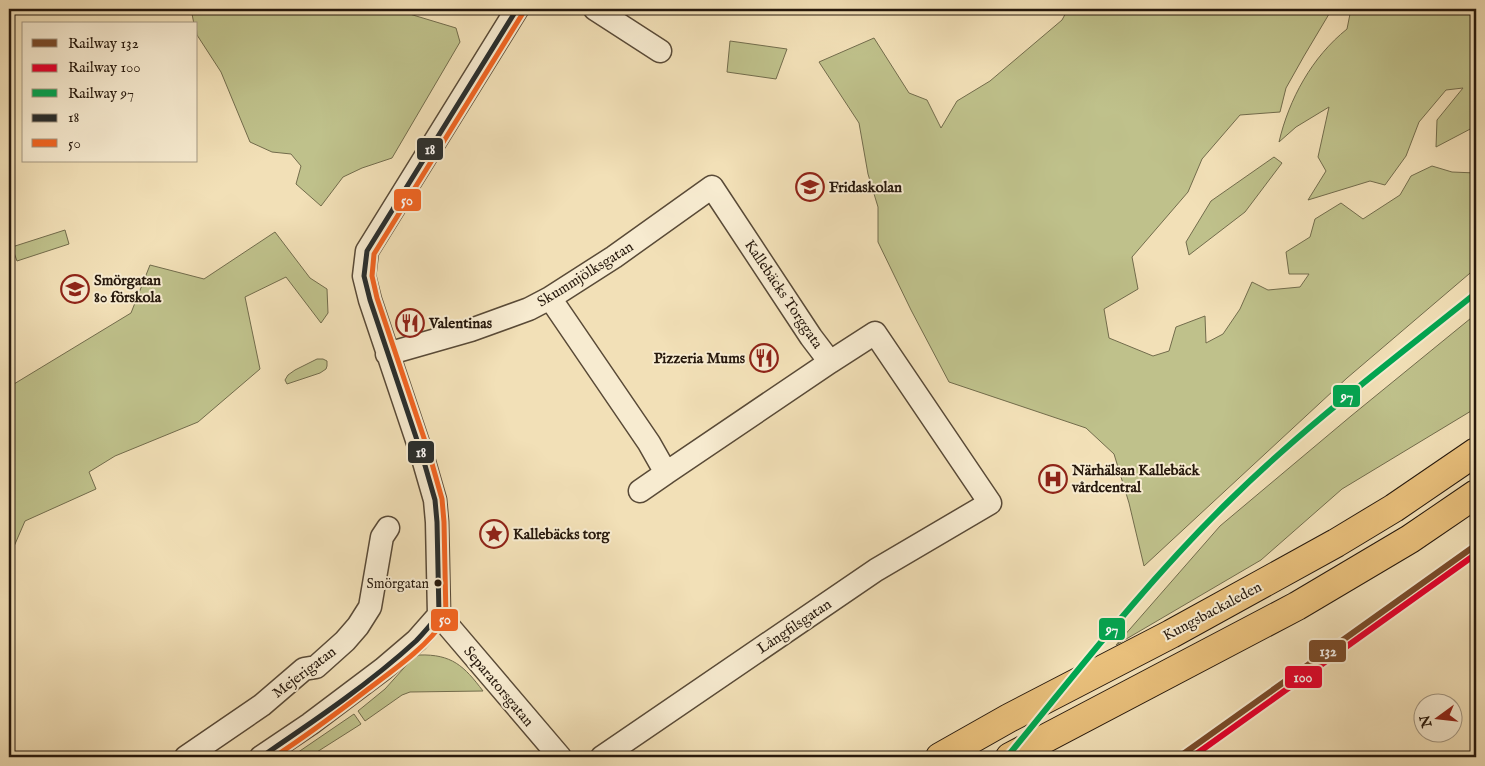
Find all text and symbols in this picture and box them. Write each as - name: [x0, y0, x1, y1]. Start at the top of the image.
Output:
- legend: [22, 22, 198, 162]
- text: Railway 132: [68, 34, 139, 53]
- text: Railway 100: [68, 58, 141, 77]
- text: Railway 97: [68, 84, 134, 103]
- text: 18: [68, 108, 80, 127]
- text: 50: [68, 134, 81, 153]
- line badge: 18: [416, 137, 444, 161]
- text: 18: [425, 141, 436, 159]
- school or university icon: Fridaskolan: [795, 172, 825, 202]
- place label: Fridaskolan: [829, 178, 902, 197]
- line badge: 50: [393, 188, 422, 212]
- text: 50: [401, 192, 413, 210]
- street label: Kallebäcks Torggata: [740, 236, 827, 353]
- street label: Skummjölksgatan: [534, 237, 637, 312]
- place label: Smörgatan 80 förskola: [94, 271, 162, 307]
- school or university icon: Smörgatan 80 förskola: [60, 274, 90, 304]
- restaurant icon: Valentinas: [395, 308, 425, 338]
- place label: Valentinas: [428, 314, 493, 333]
- restaurant icon: Pizzeria Mums: [749, 343, 779, 373]
- place label: Pizzeria Mums: [654, 349, 746, 368]
- line badge: 97: [1332, 384, 1361, 408]
- text: 97: [1340, 388, 1354, 406]
- line badge: 18: [407, 440, 435, 464]
- text: 18: [416, 444, 427, 462]
- place label: Närhälsan Kallebäck vårdcentral: [1071, 461, 1201, 497]
- hospital icon: Närhälsan Kallebäck vårdcentral: [1038, 464, 1068, 494]
- place icon: Kallebäcks torg: [479, 519, 509, 549]
- place label: Kallebäcks torg: [513, 525, 611, 544]
- place label: Smörgatan: [366, 575, 430, 593]
- street label: Kungsbackaleden: [1160, 577, 1265, 645]
- marker: Smörgatan: [433, 578, 443, 588]
- street label: Långfilsgatan: [753, 595, 835, 658]
- line badge: 50: [430, 608, 459, 632]
- text: 50: [439, 611, 451, 629]
- line badge: 97: [1098, 617, 1126, 641]
- text: 97: [1105, 621, 1119, 639]
- line badge: 132: [1308, 639, 1347, 663]
- street label: Mejerigatan: [269, 642, 340, 703]
- street label: Separatorsgatan: [459, 642, 538, 730]
- text: 132: [1319, 643, 1337, 661]
- line badge: 100: [1284, 665, 1323, 689]
- text: 100: [1294, 669, 1313, 687]
- north arrow: [1412, 694, 1462, 744]
- text: N: [1416, 713, 1437, 730]

